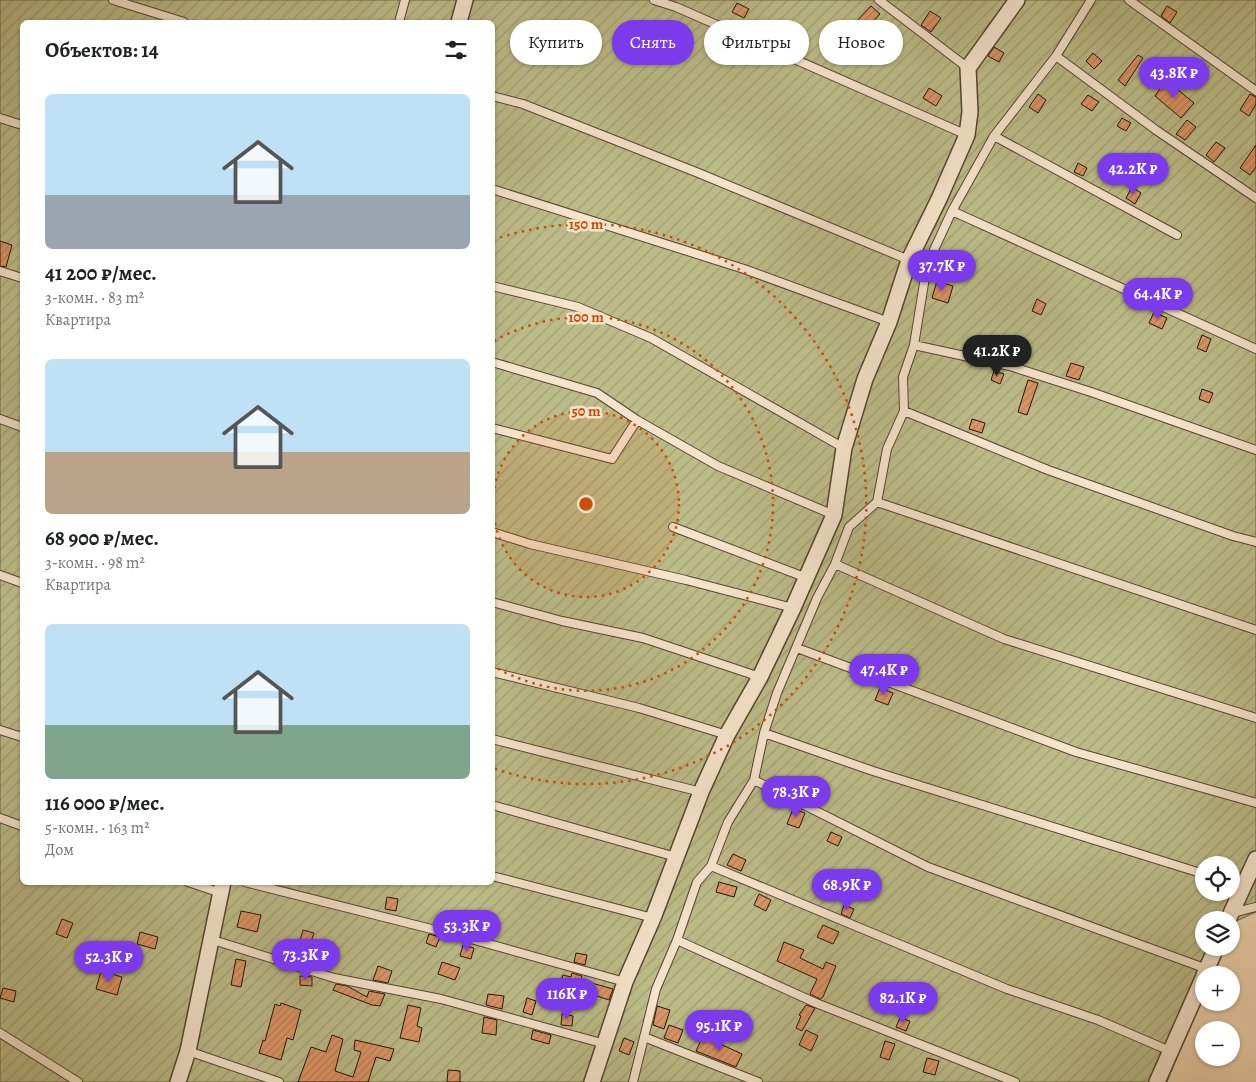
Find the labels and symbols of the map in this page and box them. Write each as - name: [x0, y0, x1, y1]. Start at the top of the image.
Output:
- pin: 43.8K ₽: [1128, 56, 1220, 99]
- pin: 42.2K ₽: [1087, 152, 1179, 195]
- text: 150 m: [569, 214, 604, 234]
- pin: 37.7K ₽: [896, 250, 988, 292]
- pin: 64.4K ₽: [1112, 278, 1204, 320]
- text: 100 m: [568, 307, 604, 327]
- pin: 41.2K ₽: [951, 334, 1043, 377]
- text: 50 m: [571, 401, 601, 421]
- centre of rings: [577, 495, 595, 513]
- pin: 47.4K ₽: [838, 654, 930, 696]
- pin: 78.3K ₽: [750, 776, 842, 818]
- pin: 68.9K ₽: [801, 868, 893, 911]
- pin: 53.3K ₽: [421, 910, 513, 952]
- pin: 73.3K ₽: [260, 938, 352, 981]
- pin: 52.3K ₽: [63, 940, 155, 983]
- pin: 116K ₽: [526, 978, 608, 1020]
- pin: 82.1K ₽: [857, 982, 949, 1024]
- pin: 95.1K ₽: [673, 1010, 765, 1052]

